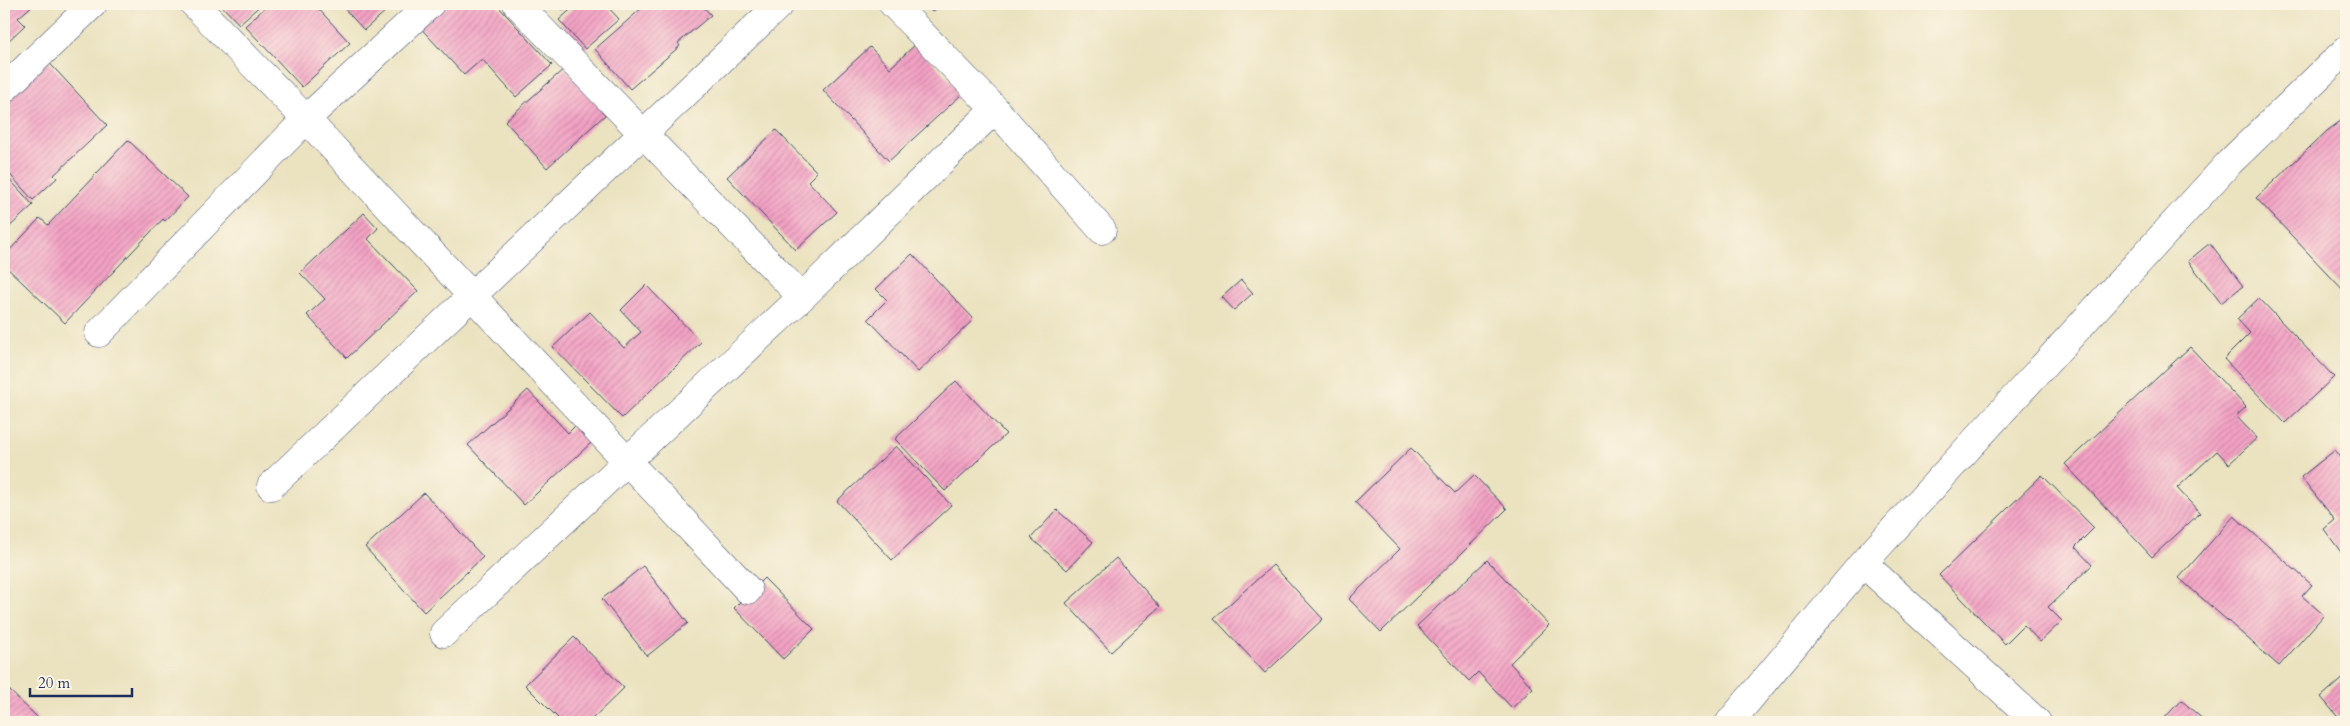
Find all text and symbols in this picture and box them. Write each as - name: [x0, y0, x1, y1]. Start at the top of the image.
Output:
- scale bar: [30, 666, 132, 698]
- text: 20 m: [38, 673, 70, 693]

